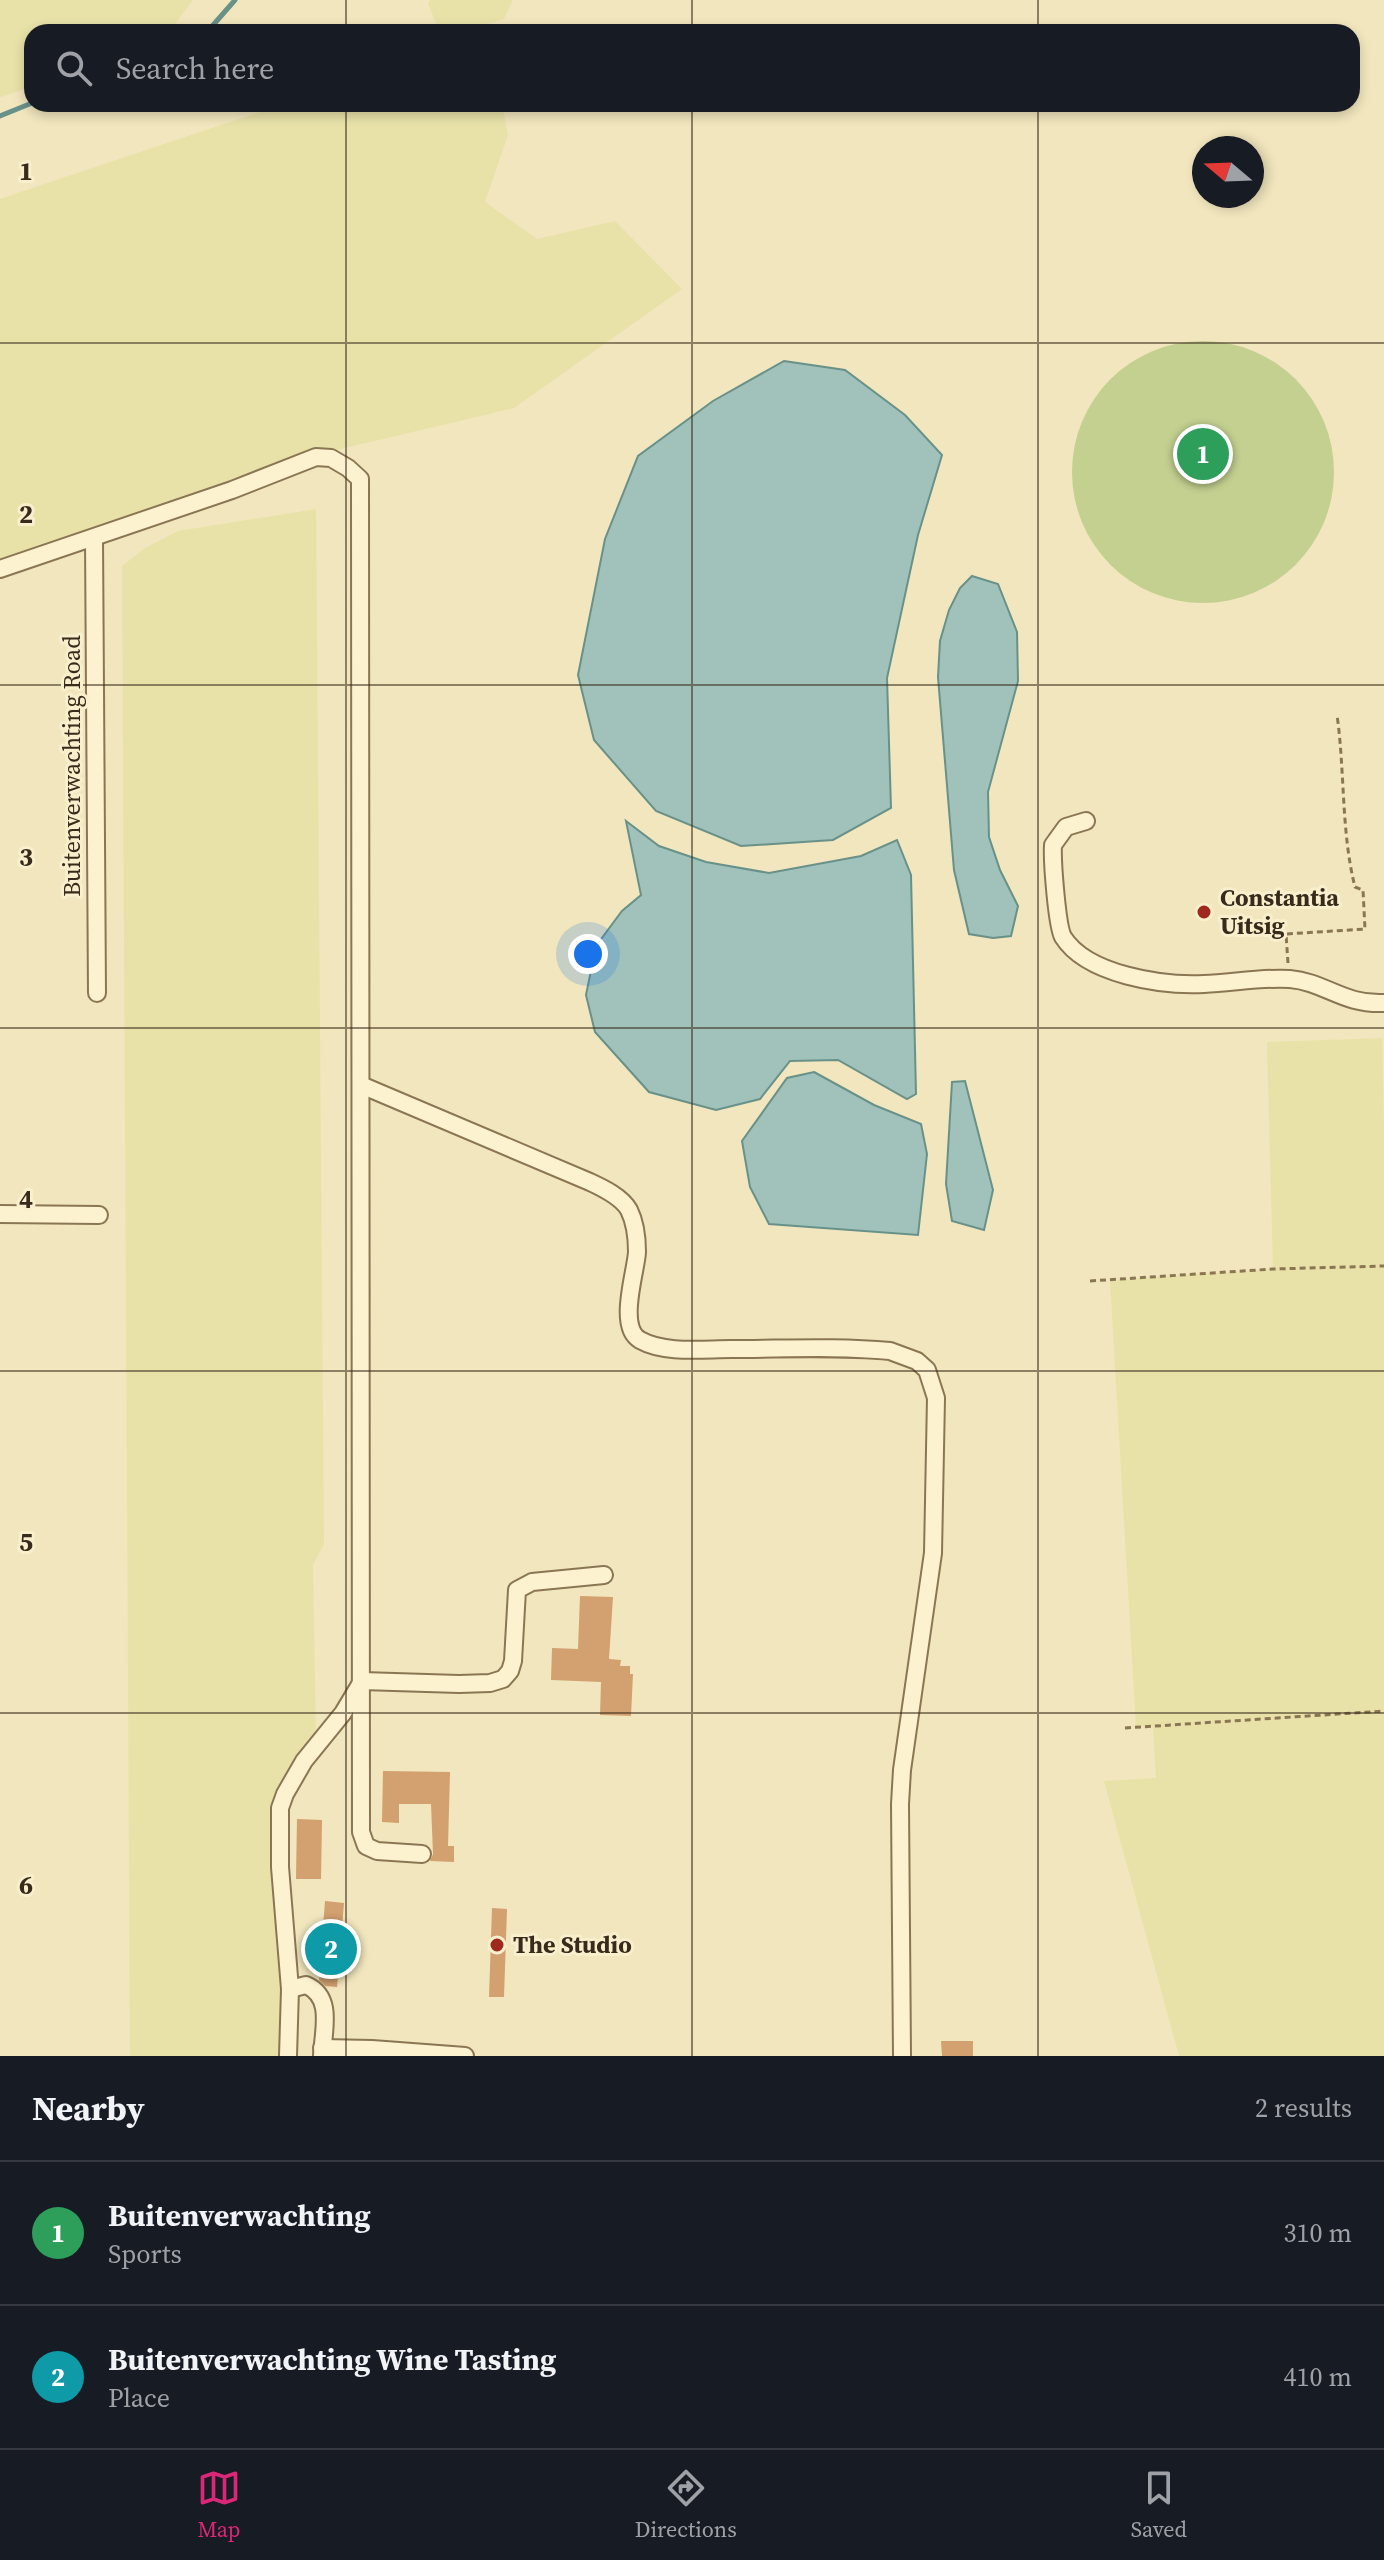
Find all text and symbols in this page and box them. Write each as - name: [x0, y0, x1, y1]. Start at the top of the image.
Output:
- search box: [24, 24, 1360, 112]
- icon: search: [52, 46, 96, 90]
- text: Search here: [116, 48, 274, 89]
- north arrow: [1192, 136, 1264, 208]
- text: 1: [19, 153, 33, 189]
- pin: 1: [1177, 424, 1229, 484]
- text: 2: [19, 496, 33, 532]
- street label: Buitenverwachting Road: [55, 635, 88, 897]
- text: 3: [19, 839, 33, 875]
- place label: Constantia Uitsig: [1220, 881, 1339, 942]
- marker: Constantia Uitsig: [1195, 903, 1213, 921]
- your location: [568, 934, 608, 974]
- text: 4: [19, 1181, 33, 1217]
- text: 5: [19, 1524, 33, 1560]
- text: 6: [19, 1867, 33, 1903]
- pin: 2: [305, 1919, 357, 1979]
- place label: The Studio: [513, 1928, 632, 1961]
- marker: The Studio: [488, 1936, 506, 1954]
- text: Nearby: [32, 2085, 145, 2131]
- text: 2 results: [1255, 2090, 1352, 2126]
- text: Buitenverwachting: [108, 2195, 371, 2236]
- text: 1: [51, 2215, 65, 2251]
- text: 310 m: [1284, 2215, 1352, 2251]
- text: Sports: [108, 2236, 182, 2272]
- text: Buitenverwachting Wine Tasting: [108, 2339, 556, 2380]
- text: 2: [51, 2359, 65, 2395]
- text: 410 m: [1284, 2359, 1352, 2395]
- text: Place: [108, 2380, 170, 2416]
- tab: Map: [197, 2466, 241, 2544]
- tab: Directions: [635, 2466, 737, 2544]
- tab: Saved: [1131, 2466, 1187, 2544]

